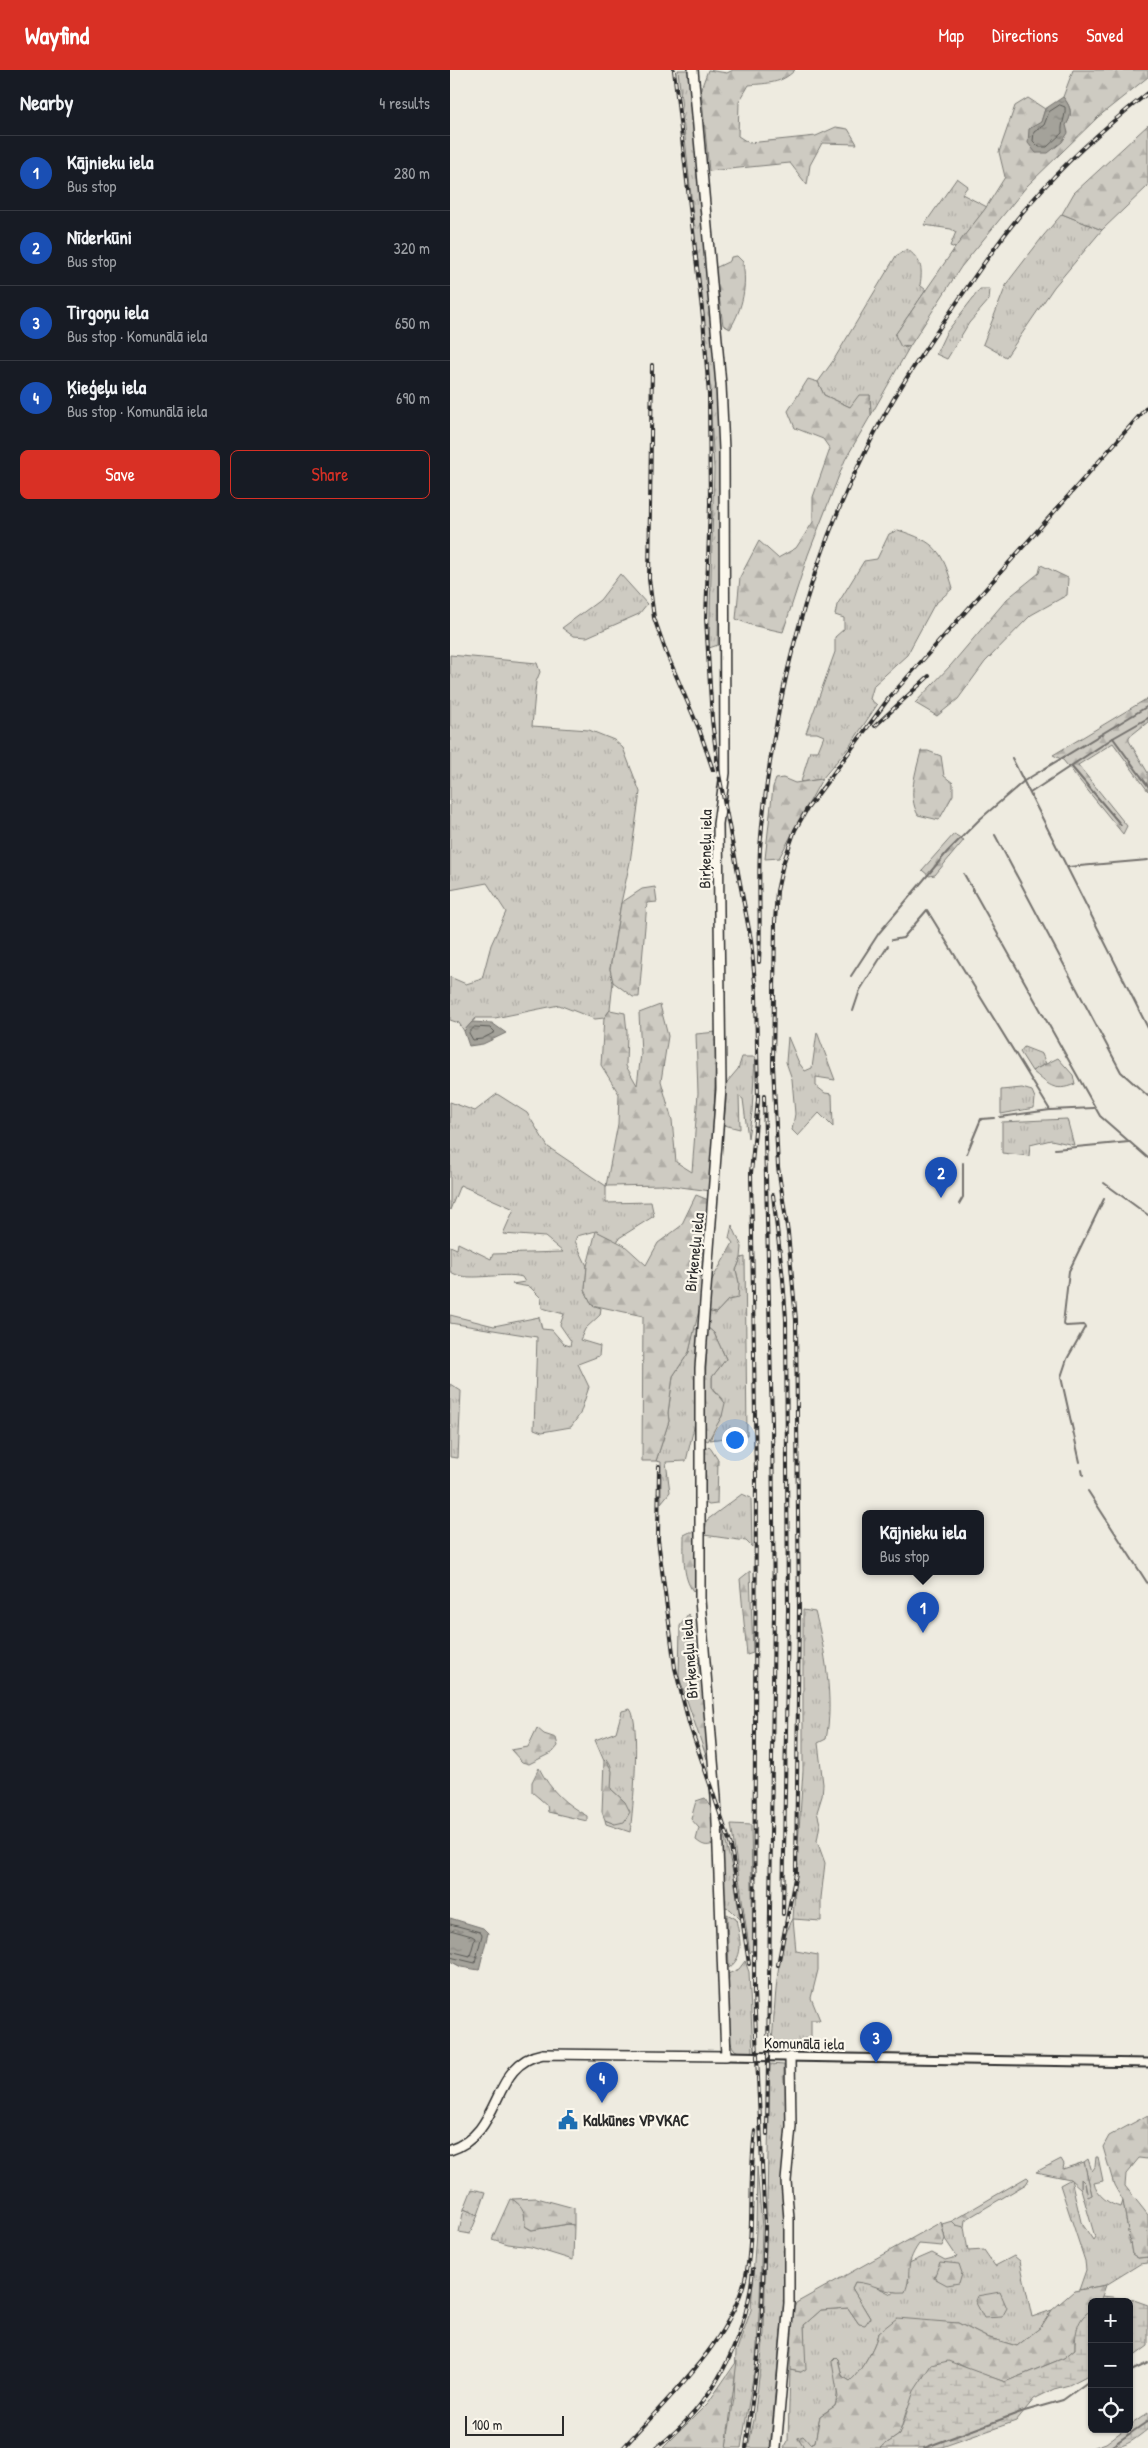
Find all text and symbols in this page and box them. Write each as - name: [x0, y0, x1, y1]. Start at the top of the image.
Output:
- text: Wayfind: [25, 19, 89, 51]
- text: Map: [939, 23, 964, 48]
- text: Directions: [992, 23, 1058, 48]
- text: Saved: [1086, 23, 1123, 48]
- text: Nearby: [20, 88, 73, 117]
- text: 4 results: [379, 92, 430, 114]
- text: Kājnieku iela: [67, 149, 153, 175]
- text: 1: [33, 162, 39, 184]
- text: 280 m: [394, 162, 430, 184]
- text: Bus stop: [67, 175, 116, 197]
- text: Nīderkūni: [67, 224, 132, 250]
- text: 2: [32, 237, 40, 259]
- text: 320 m: [394, 237, 430, 259]
- text: Bus stop: [67, 250, 116, 272]
- text: Tirgoņu iela: [67, 299, 148, 325]
- text: 3: [32, 312, 40, 334]
- text: 650 m: [395, 312, 430, 334]
- text: Bus stop · Komunālā iela: [67, 325, 207, 347]
- text: Ķieģeļu iela: [67, 374, 146, 400]
- text: 4: [33, 387, 39, 409]
- text: 690 m: [396, 387, 430, 409]
- text: Bus stop · Komunālā iela: [67, 400, 207, 422]
- button: Save: [20, 450, 220, 499]
- button: Share: [230, 450, 430, 499]
- street label: Birķeneļu iela: [693, 809, 717, 889]
- pin: 2: [925, 1157, 957, 1198]
- street label: Birķeneļu iela: [679, 1211, 709, 1293]
- your location: [722, 1427, 748, 1453]
- popup: [862, 1510, 984, 1575]
- text: Kājnieku iela: [880, 1519, 966, 1545]
- text: Bus stop: [880, 1545, 929, 1567]
- pin: 1: [907, 1592, 939, 1633]
- street label: Birķeneļu iela: [675, 1619, 703, 1699]
- pin: 3: [860, 2022, 892, 2063]
- street label: Komunālā iela: [764, 2031, 844, 2055]
- pin: 4: [586, 2062, 618, 2103]
- public building icon: Kalkūnes VPVKAC: [557, 2109, 579, 2131]
- place label: Kalkūnes VPVKAC: [583, 2109, 689, 2131]
- map controls: [1088, 2298, 1133, 2433]
- button: +: [1088, 2298, 1133, 2343]
- button: −: [1088, 2343, 1133, 2388]
- button: locate: [1088, 2388, 1133, 2433]
- scale bar: [465, 2413, 564, 2436]
- text: 100 m: [472, 2415, 502, 2434]

